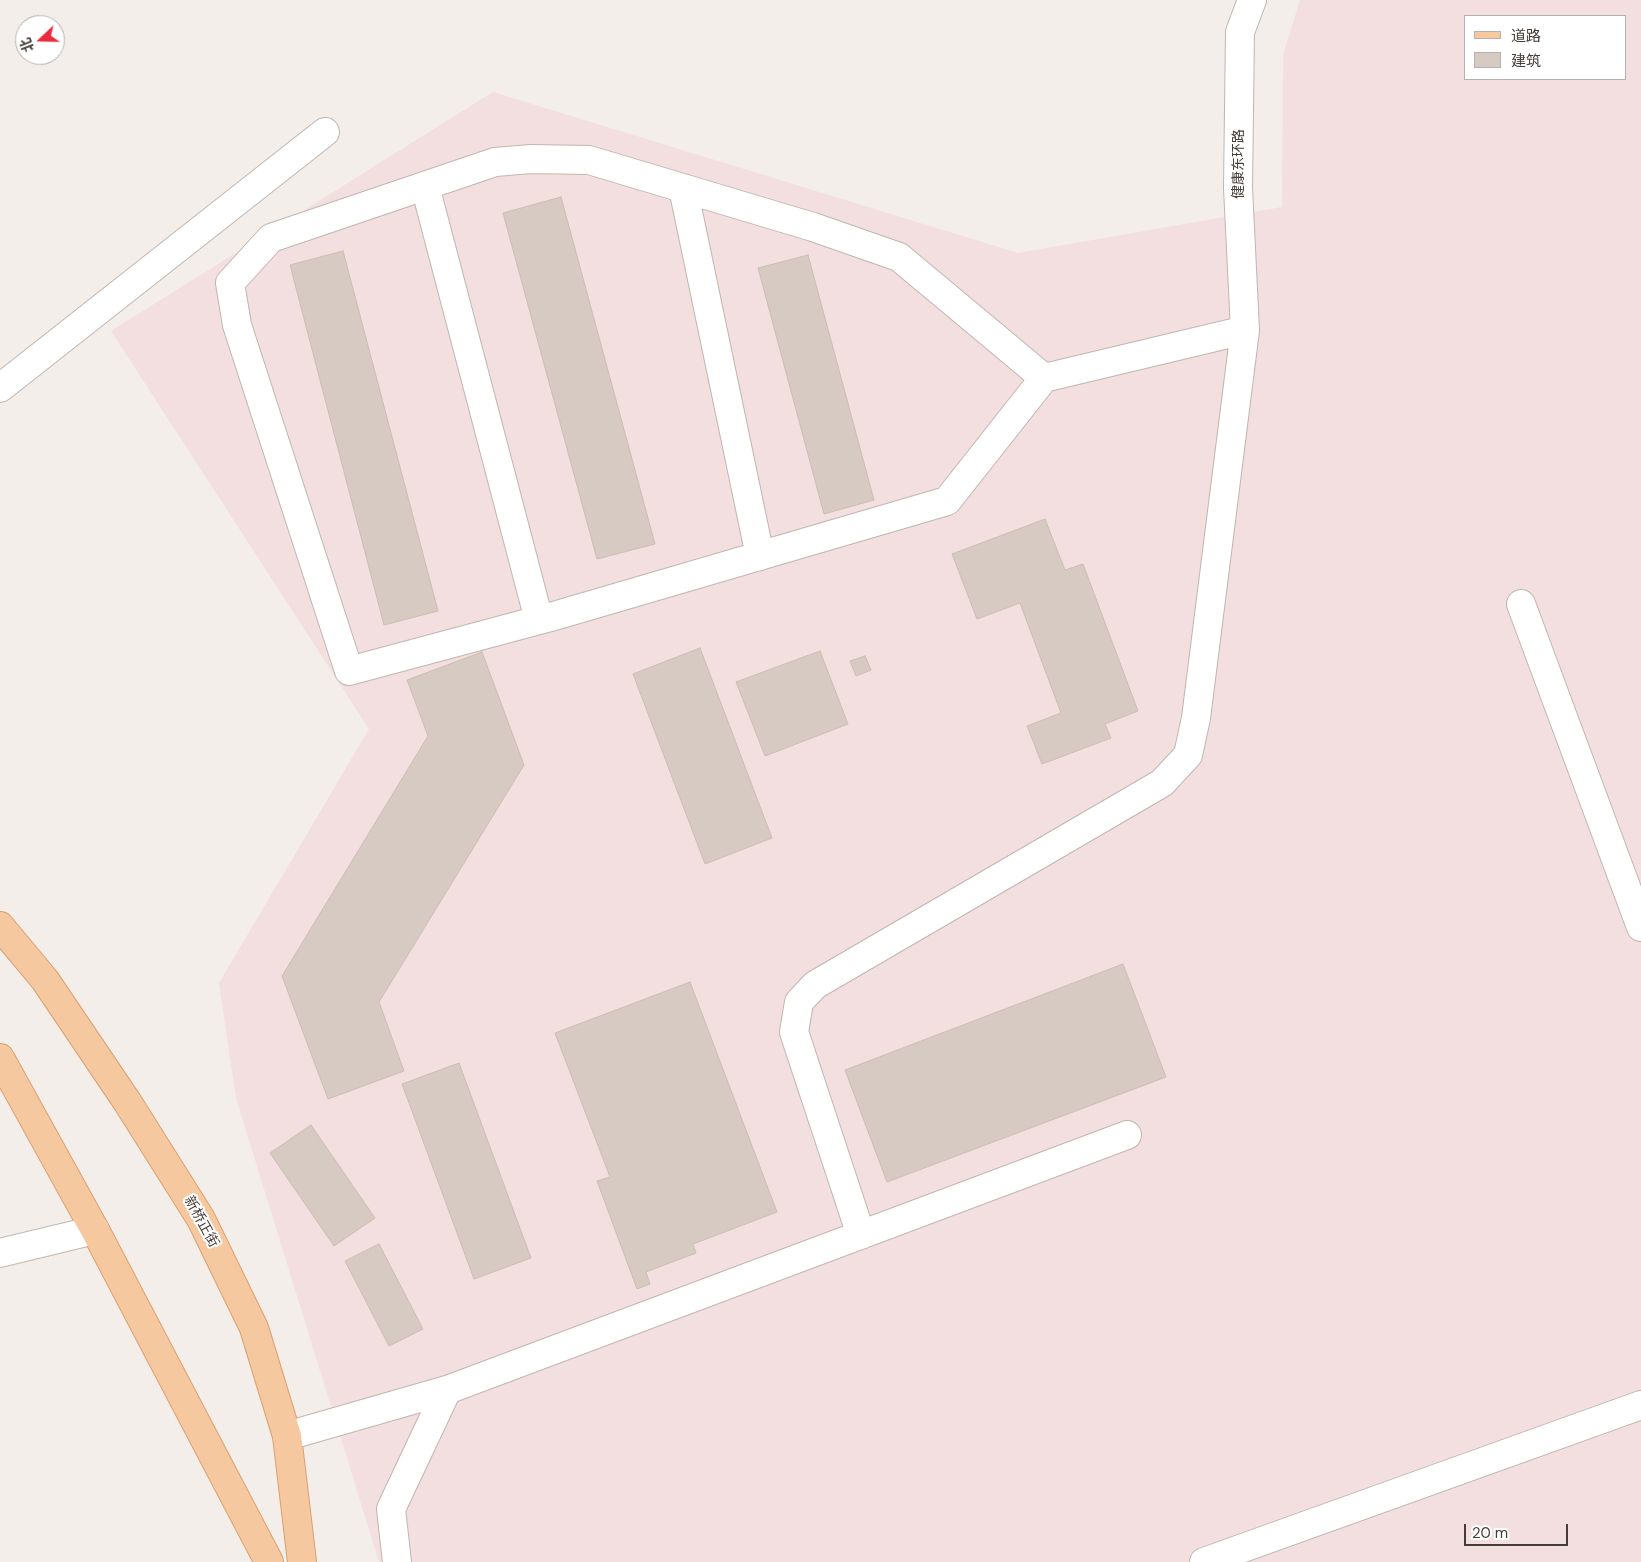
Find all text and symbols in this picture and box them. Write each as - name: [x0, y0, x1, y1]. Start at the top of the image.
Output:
- north arrow: [15, 15, 65, 65]
- legend: [1464, 15, 1626, 80]
- text: 道路: [1511, 26, 1541, 46]
- text: 北: [16, 35, 38, 55]
- text: 建筑: [1511, 51, 1541, 71]
- street label: 健康东环路: [1231, 129, 1247, 199]
- street label: 新桥正街: [180, 1193, 222, 1251]
- scale bar: [1466, 1514, 1570, 1546]
- text: 20 m: [1472, 1523, 1508, 1543]

